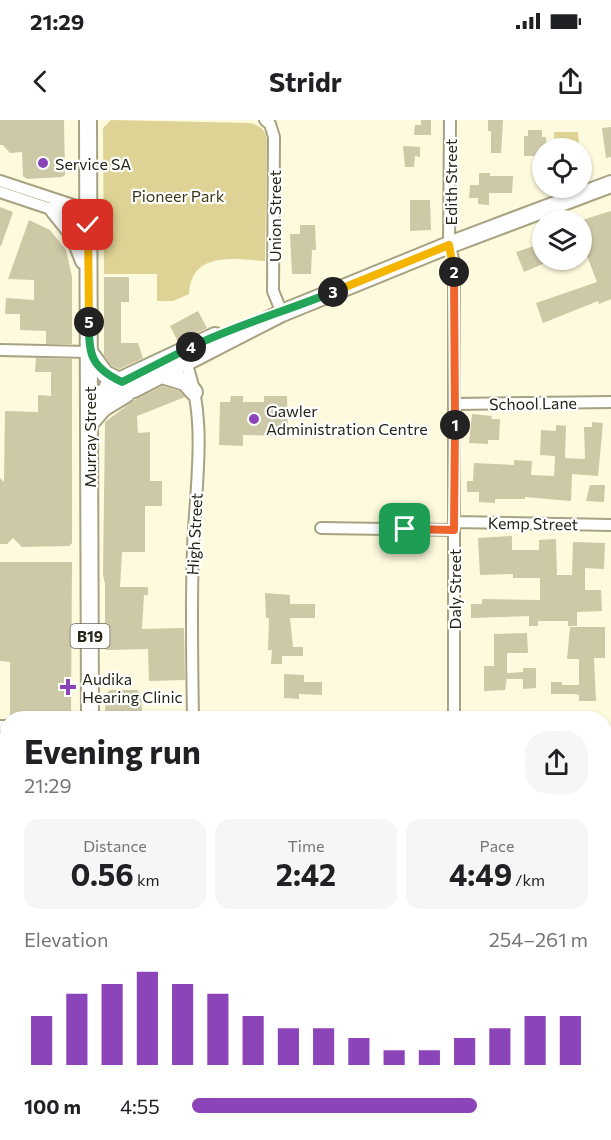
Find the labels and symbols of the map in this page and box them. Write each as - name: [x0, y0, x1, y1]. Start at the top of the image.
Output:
- street label: Edith Street: [441, 138, 460, 225]
- place label: Service SA: [55, 154, 131, 173]
- marker: Service SA: [36, 156, 50, 170]
- street label: Union Street: [265, 170, 284, 262]
- park label: Pioneer Park: [132, 186, 225, 205]
- pin: [62, 199, 113, 250]
- pin: 2: [439, 257, 469, 287]
- pin: 3: [318, 277, 348, 307]
- pin: 5: [74, 307, 104, 337]
- pin: 4: [176, 332, 206, 362]
- street label: Murray Street: [80, 386, 99, 488]
- street label: School Lane: [489, 393, 577, 413]
- place label: Gawler Administration Centre: [266, 401, 428, 438]
- pin: 1: [440, 410, 470, 440]
- marker: Gawler Administration Centre: [247, 412, 261, 426]
- street label: High Street: [182, 492, 206, 576]
- pin: [379, 503, 430, 554]
- street label: Kemp Street: [488, 513, 579, 533]
- street label: Daly Street: [445, 548, 464, 629]
- road number: B19: [70, 624, 110, 648]
- place label: Audika Hearing Clinic: [82, 669, 183, 706]
- marker: Audika Hearing Clinic: [59, 678, 77, 696]

